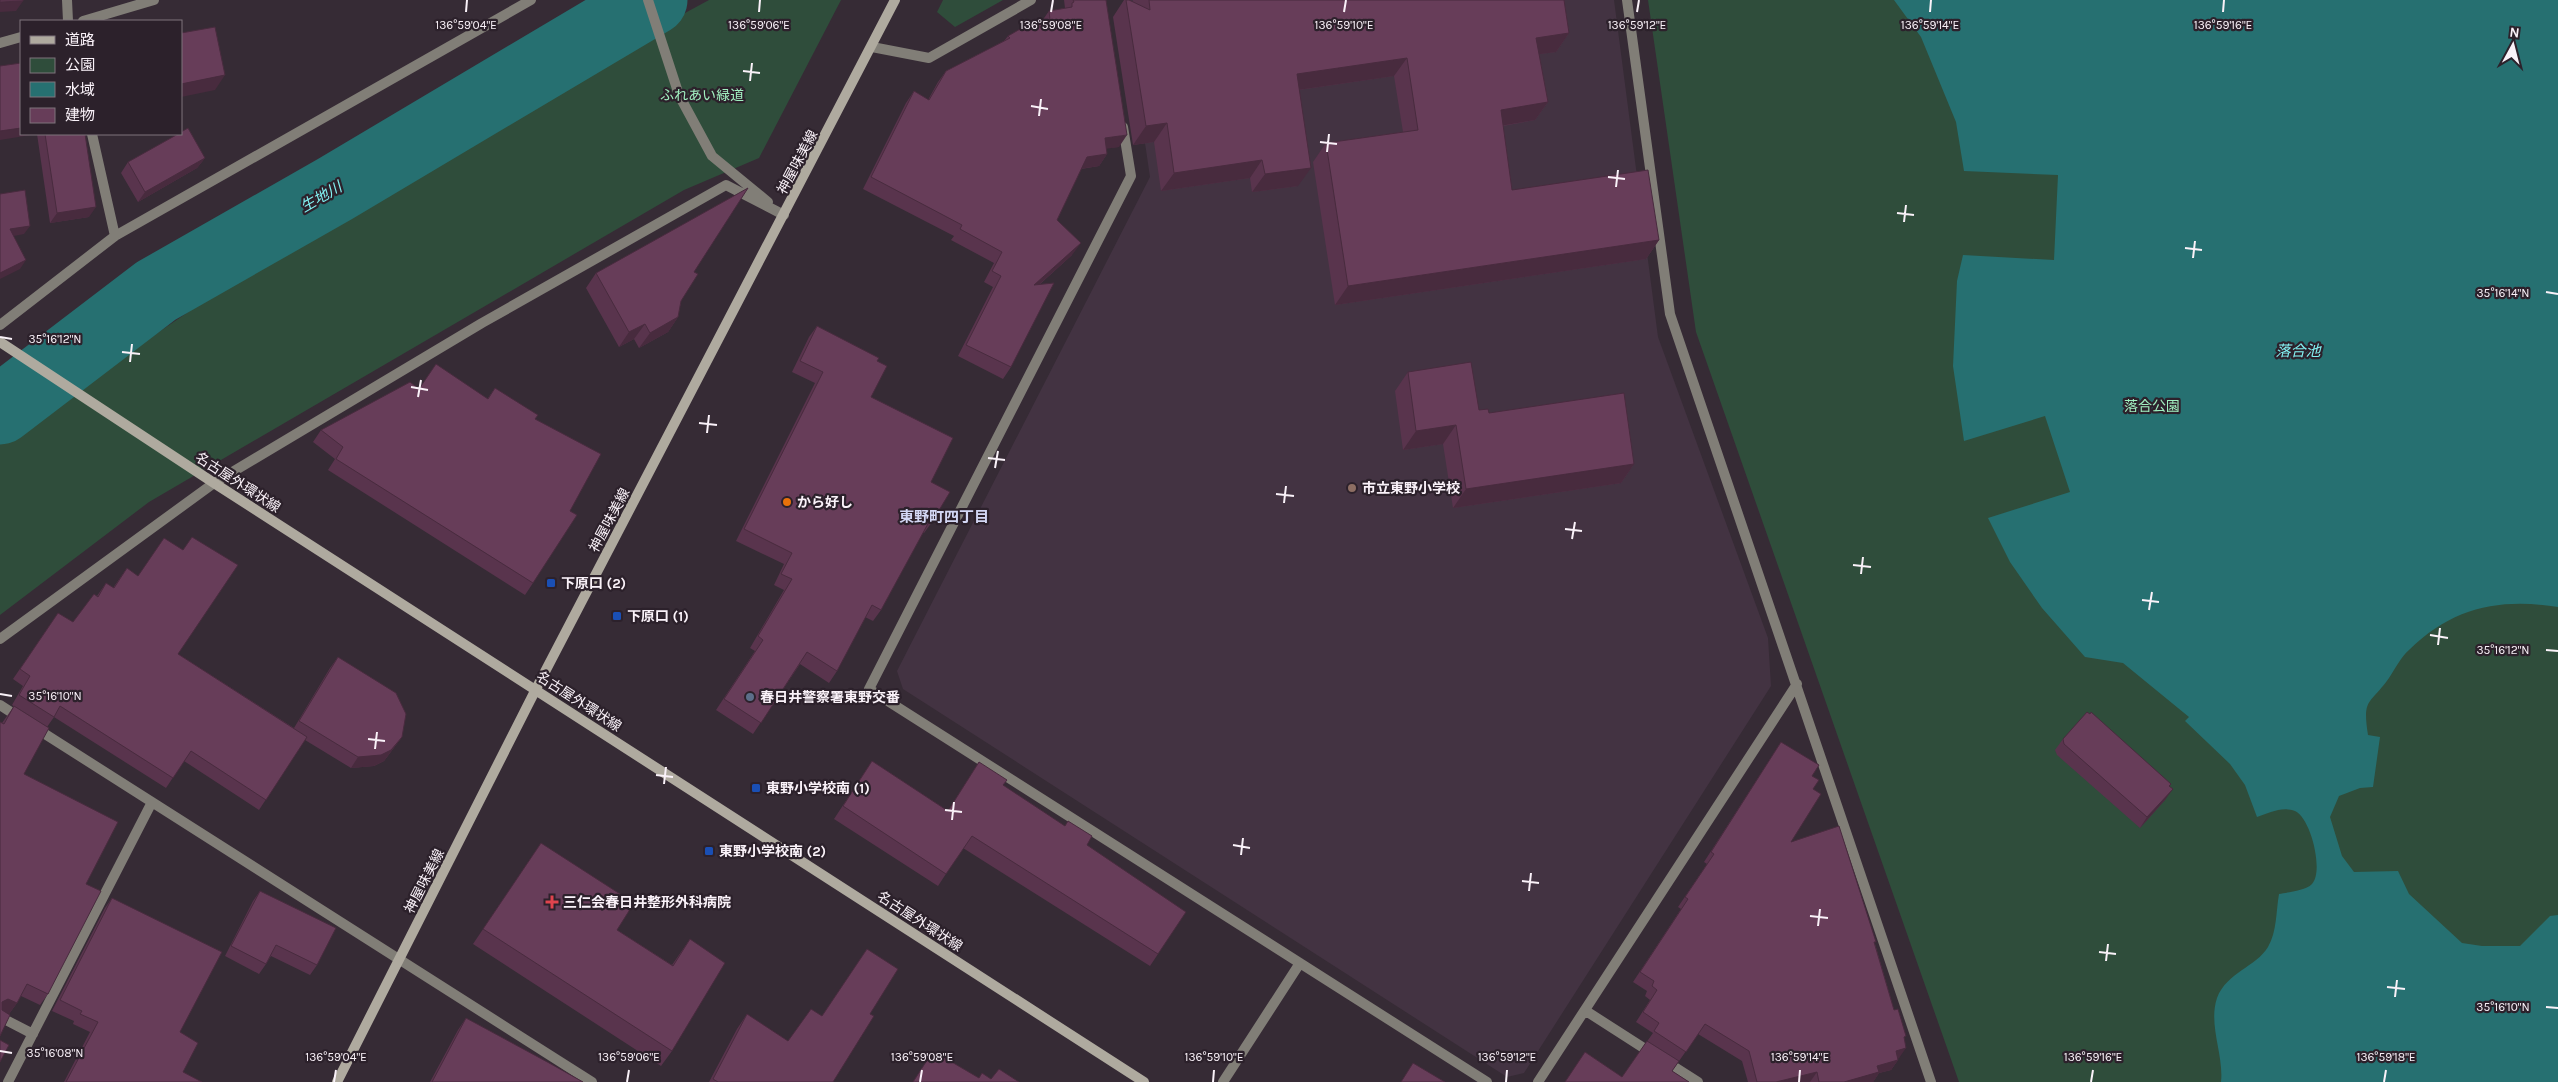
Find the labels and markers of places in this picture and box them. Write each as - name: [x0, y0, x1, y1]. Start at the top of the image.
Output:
- place label: 市立東野小学校: [1362, 480, 1460, 497]
- marker: 市立東野小学校: [1346, 482, 1358, 494]
- place label: から好し: [797, 494, 853, 511]
- marker: から好し: [781, 496, 793, 508]
- place label: 下原口 (2): [561, 575, 626, 592]
- marker: 下原口 (2): [545, 577, 557, 589]
- place label: 下原口 (1): [627, 608, 689, 625]
- marker: 下原口 (1): [611, 610, 623, 622]
- place label: 春日井警察署東野交番: [760, 689, 900, 706]
- marker: 春日井警察署東野交番: [744, 691, 756, 703]
- place label: 東野小学校南 (1): [766, 780, 870, 797]
- marker: 東野小学校南 (1): [750, 782, 762, 794]
- place label: 東野小学校南 (2): [719, 843, 826, 860]
- marker: 東野小学校南 (2): [703, 845, 715, 857]
- place label: 三仁会春日井整形外科病院: [563, 894, 731, 911]
- marker: 三仁会春日井整形外科病院: [545, 895, 559, 909]

